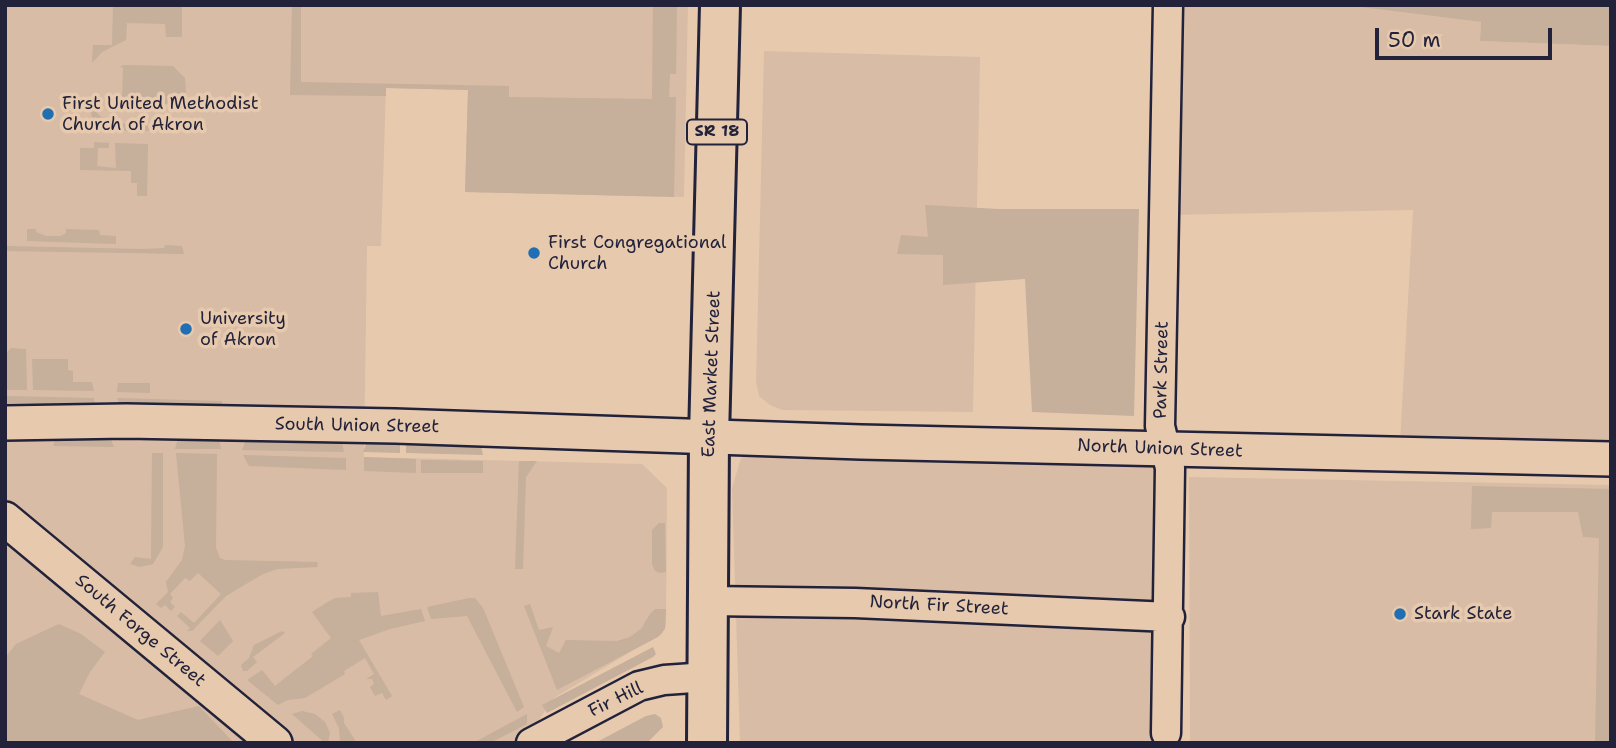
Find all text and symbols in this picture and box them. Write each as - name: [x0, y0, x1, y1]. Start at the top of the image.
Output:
- scale bar: [1378, 14, 1555, 58]
- text: 50 m: [1388, 26, 1441, 54]
- place label: First United Methodist Church of Akron: [62, 93, 259, 136]
- marker: First United Methodist Church of Akron: [40, 106, 56, 122]
- road number: SR 18: [687, 120, 747, 144]
- place label: First Congregational Church: [548, 232, 726, 274]
- marker: First Congregational Church: [526, 245, 542, 261]
- street label: East Market Street: [698, 290, 726, 458]
- place label: University of Akron: [200, 308, 286, 350]
- marker: University of Akron: [178, 321, 194, 337]
- street label: Park Street: [1150, 321, 1174, 419]
- street label: South Union Street: [275, 414, 439, 438]
- street label: North Union Street: [1077, 435, 1243, 463]
- street label: South Forge Street: [70, 570, 210, 692]
- street label: North Fir Street: [869, 592, 1009, 620]
- place label: Stark State: [1414, 603, 1512, 625]
- marker: Stark State: [1392, 606, 1408, 622]
- street label: Fir Hill: [585, 678, 647, 722]

